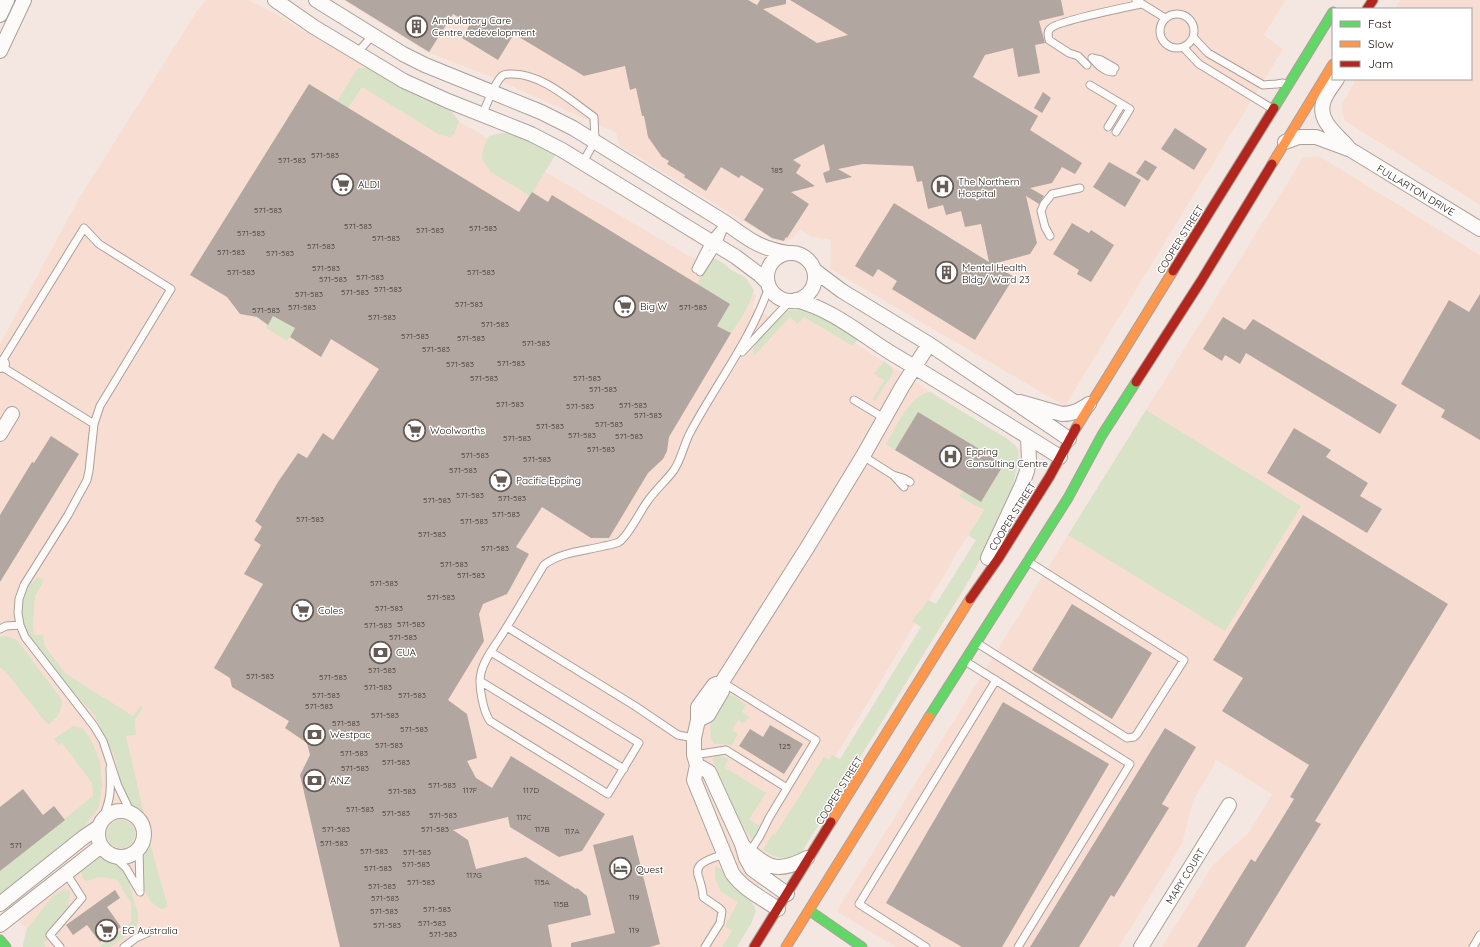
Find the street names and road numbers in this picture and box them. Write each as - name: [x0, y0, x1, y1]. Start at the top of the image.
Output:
- street label: FULLARTON DRIVE: [1374, 162, 1457, 219]
- street label: COOPER STREET: [1154, 202, 1207, 276]
- street label: COOPER STREET: [986, 479, 1039, 553]
- street label: COOPER STREET: [813, 753, 866, 827]
- street label: MARY COURT: [1163, 846, 1208, 907]

